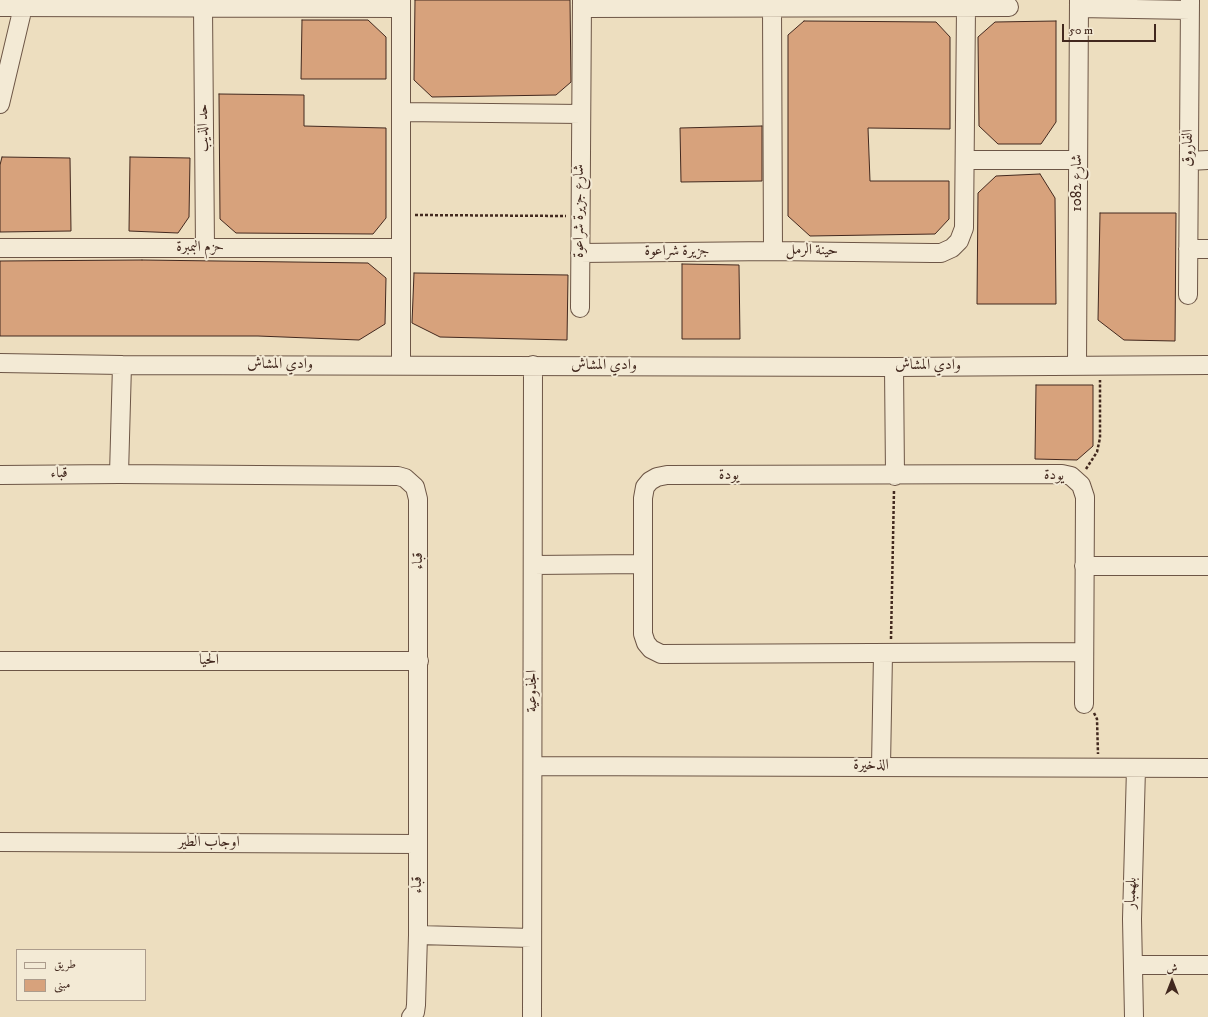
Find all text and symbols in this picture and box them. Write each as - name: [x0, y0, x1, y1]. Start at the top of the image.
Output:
- scale bar: [1064, 16, 1158, 42]
- text: 50 m: [1069, 23, 1093, 38]
- street label: حد الذيب: [195, 104, 213, 152]
- street label: الفاروق: [1180, 129, 1198, 167]
- street label: شارع 1082: [1069, 154, 1087, 212]
- street label: شارع جزيرة شراعوة: [571, 164, 589, 258]
- street label: حزم البمبرة: [176, 239, 224, 257]
- street label: حينة الرمل: [786, 242, 838, 260]
- street label: جزيرة شراعوة: [645, 243, 709, 261]
- street label: وادي المشاش: [247, 356, 313, 374]
- street label: وادي المشاش: [571, 357, 637, 375]
- street label: وادي المشاش: [895, 357, 961, 375]
- street label: قباء: [50, 465, 68, 483]
- street label: يودة: [1043, 466, 1065, 486]
- street label: يودة: [719, 467, 739, 485]
- street label: قباء: [410, 552, 428, 570]
- street label: الحيا: [199, 652, 219, 670]
- street label: الجذوعية: [524, 670, 542, 712]
- street label: الذخيرة: [853, 757, 889, 775]
- street label: اوجاب الطير: [178, 834, 240, 852]
- street label: قباء: [409, 876, 427, 894]
- street label: بلهمبار: [1122, 877, 1142, 909]
- legend: [16, 949, 146, 1001]
- text: طريق: [54, 957, 76, 972]
- north arrow: [1152, 961, 1192, 1001]
- text: ش: [1167, 962, 1177, 976]
- text: مبنى: [54, 977, 70, 992]

